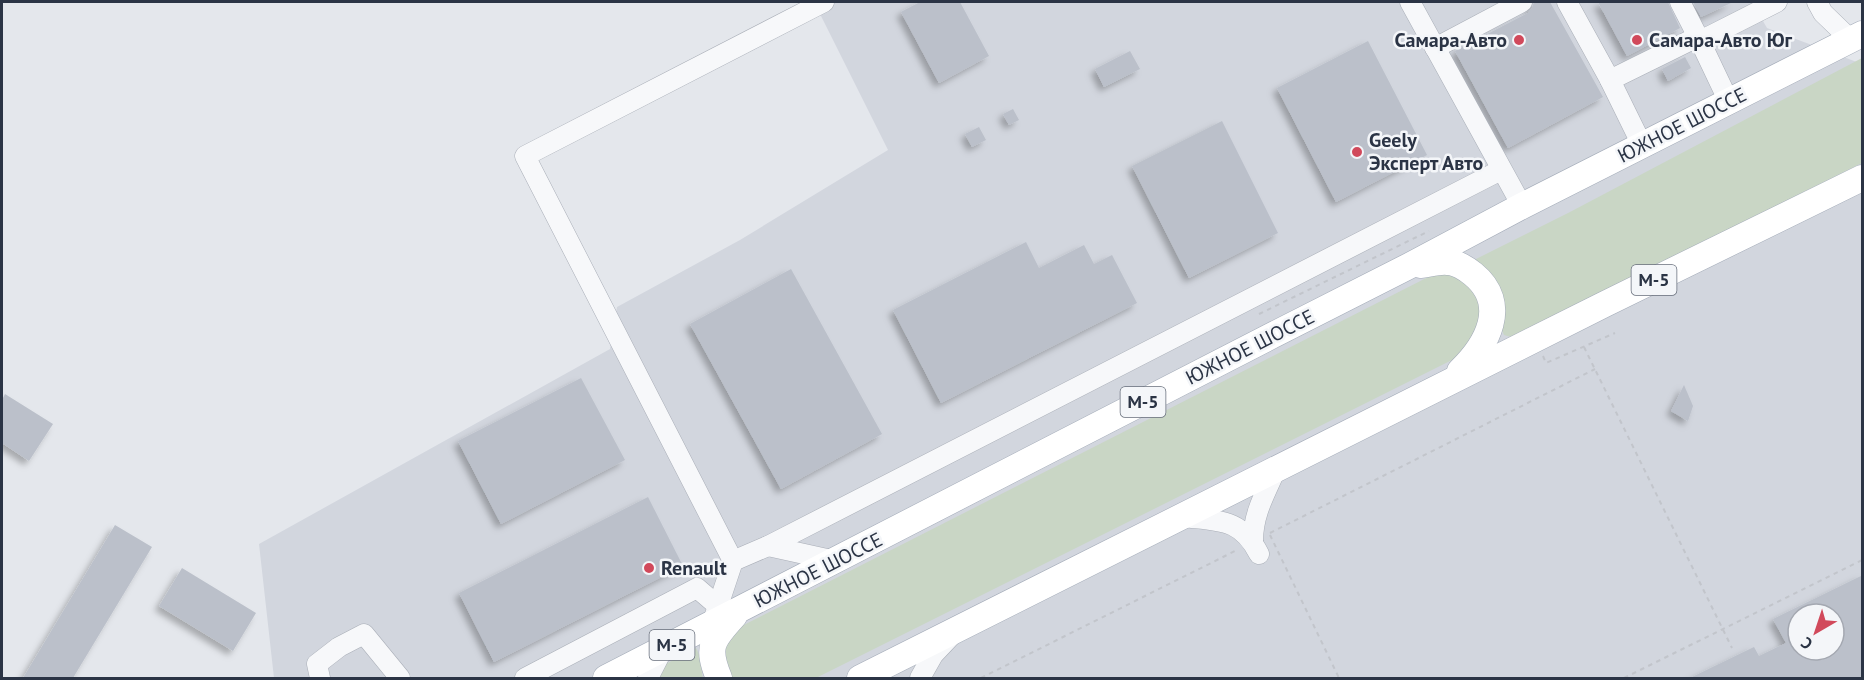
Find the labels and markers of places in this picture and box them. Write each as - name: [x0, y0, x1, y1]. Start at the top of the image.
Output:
- place label: Самара-Авто: [1394, 27, 1507, 53]
- place label: Самара-Авто Юг: [1649, 27, 1793, 53]
- marker: Самара-Авто: [1512, 33, 1526, 47]
- marker: Самара-Авто Юг: [1630, 33, 1644, 47]
- place label: Geely Эксперт Авто: [1369, 127, 1483, 176]
- marker: Geely Эксперт Авто: [1350, 145, 1364, 159]
- place label: Renault: [661, 555, 727, 581]
- marker: Renault: [642, 561, 656, 575]

